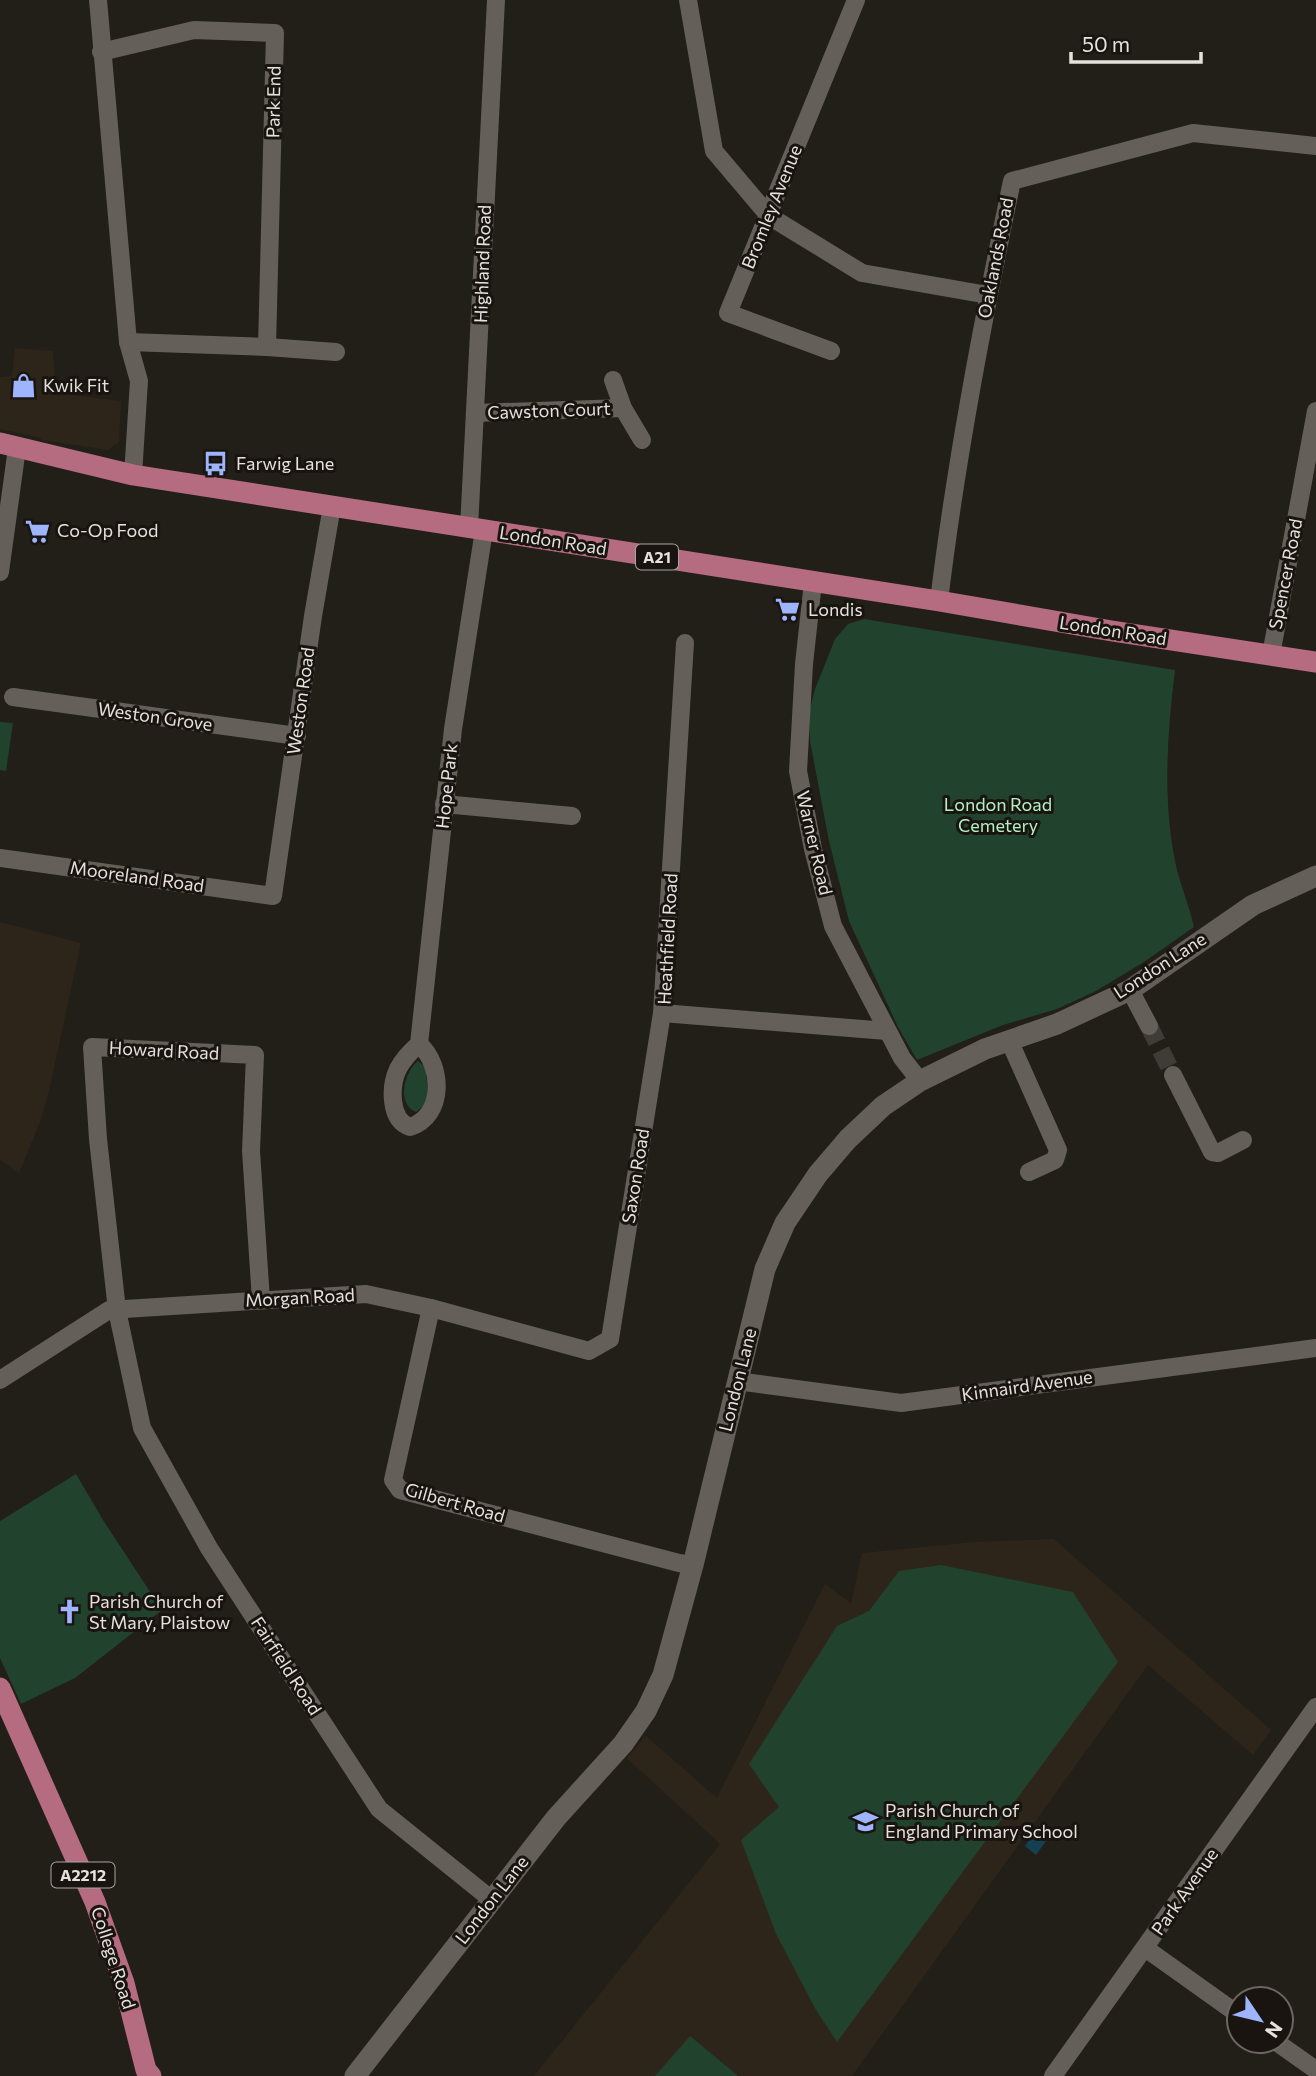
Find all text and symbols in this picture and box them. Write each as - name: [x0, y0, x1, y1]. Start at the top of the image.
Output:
- scale bar: [1071, 21, 1200, 65]
- text: 50 m: [1082, 31, 1130, 56]
- street label: Park End: [261, 66, 285, 138]
- street label: Bromley Avenue: [736, 142, 806, 272]
- street label: Oaklands Road: [973, 196, 1017, 320]
- street label: Highland Road: [469, 204, 495, 324]
- shop icon: Kwik Fit: [9, 372, 37, 400]
- place label: Kwik Fit: [43, 374, 109, 396]
- street label: Cawston Court: [487, 397, 611, 423]
- bus stop icon: Farwig Lane: [202, 450, 230, 478]
- place label: Farwig Lane: [236, 452, 334, 474]
- supermarket icon: Co-Op Food: [23, 517, 51, 545]
- street label: Spencer Road: [1264, 517, 1307, 631]
- place label: Co-Op Food: [57, 519, 158, 541]
- street label: London Road: [498, 521, 608, 559]
- road number: A21: [636, 544, 678, 570]
- supermarket icon: Londis: [774, 596, 802, 624]
- place label: Londis: [808, 598, 863, 620]
- street label: London Road: [1058, 611, 1168, 649]
- street label: Weston Road: [282, 646, 318, 756]
- street label: Weston Grove: [96, 697, 214, 735]
- street label: Hope Park: [431, 742, 461, 830]
- street label: Warner Road: [792, 788, 838, 897]
- park label: London Road Cemetery: [944, 793, 1052, 836]
- street label: Mooreland Road: [69, 856, 206, 896]
- street label: Heathfield Road: [653, 873, 681, 1005]
- street label: London Lane: [1109, 927, 1210, 1003]
- street label: Howard Road: [108, 1036, 220, 1064]
- street label: Saxon Road: [617, 1127, 653, 1225]
- street label: Morgan Road: [244, 1283, 355, 1311]
- street label: London Lane: [714, 1326, 761, 1434]
- street label: Kinnaird Avenue: [960, 1365, 1094, 1405]
- street label: Gilbert Road: [403, 1477, 508, 1527]
- place label: Parish Church of St Mary, Plaistow: [89, 1590, 230, 1633]
- church icon: Parish Church of St Mary, Plaistow: [55, 1598, 83, 1626]
- street label: Fairfield Road: [247, 1612, 327, 1719]
- place label: Parish Church of England Primary School: [885, 1799, 1078, 1842]
- school or university icon: Parish Church of England Primary School: [851, 1807, 879, 1835]
- street label: Park Avenue: [1146, 1844, 1222, 1939]
- street label: London Lane: [450, 1851, 532, 1948]
- road number: A2212: [52, 1862, 114, 1887]
- street label: College Road: [87, 1904, 141, 2012]
- north arrow: [1225, 1985, 1295, 2055]
- text: N: [1261, 2018, 1288, 2042]

